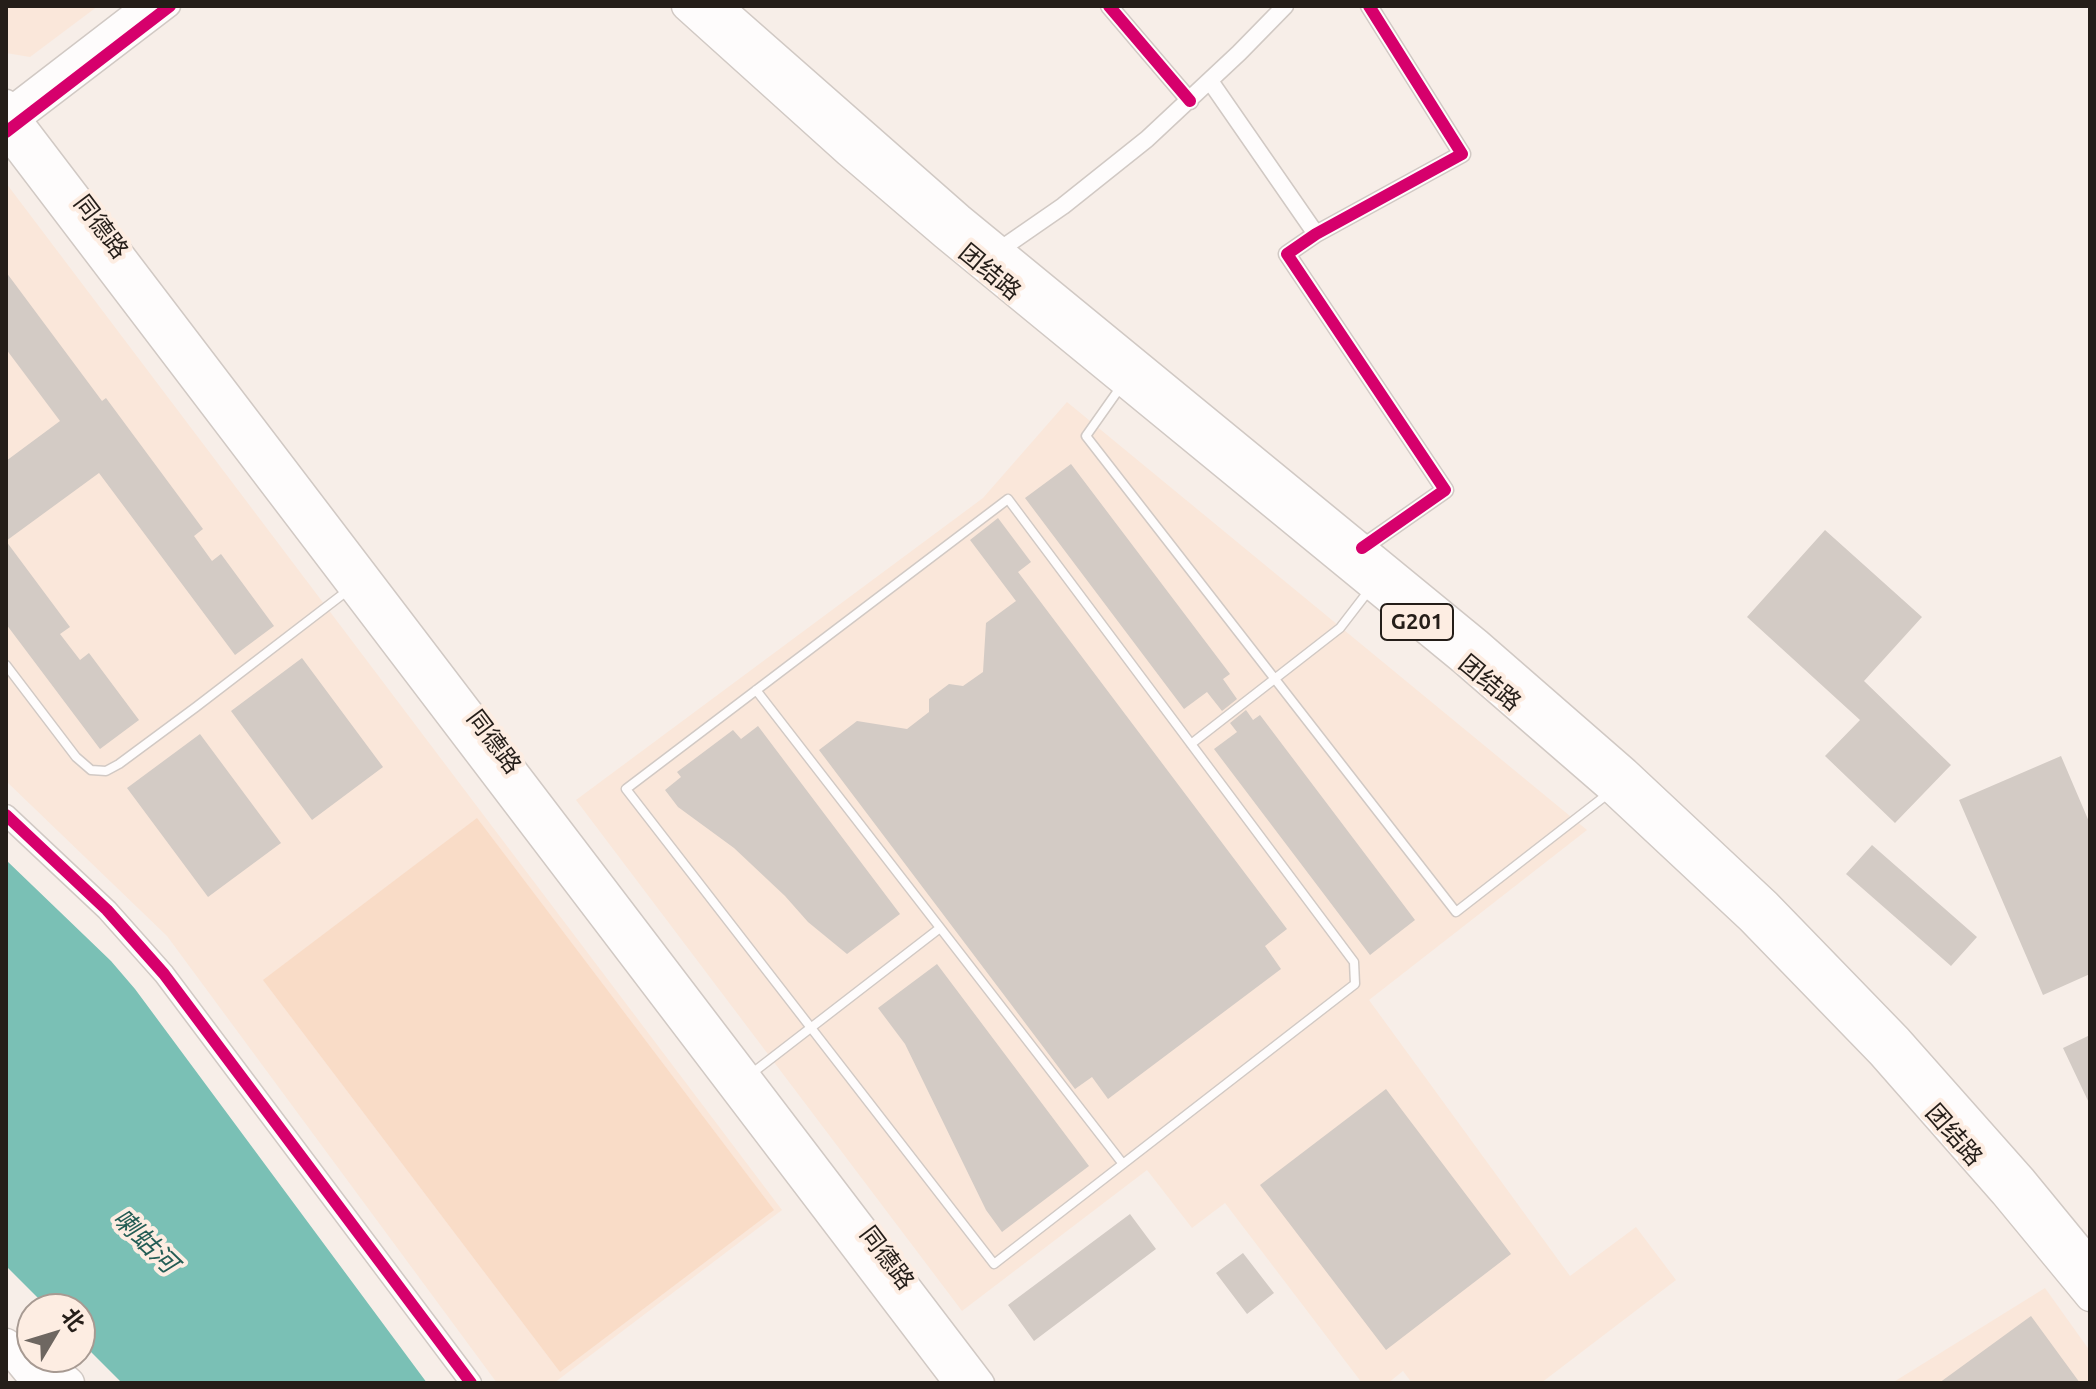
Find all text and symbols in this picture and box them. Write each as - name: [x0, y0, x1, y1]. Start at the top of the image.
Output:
- street label: 同德路: [68, 190, 134, 264]
- street label: 团结路: [953, 238, 1027, 306]
- road number: G201: [1381, 604, 1453, 640]
- street label: 团结路: [1453, 649, 1527, 717]
- street label: 同德路: [461, 705, 527, 779]
- street label: 团结路: [1920, 1098, 1988, 1172]
- water label: 喇蛄河: [106, 1203, 184, 1279]
- street label: 同德路: [854, 1221, 920, 1295]
- north arrow: [16, 1293, 96, 1373]
- text: 北: [57, 1303, 90, 1336]

